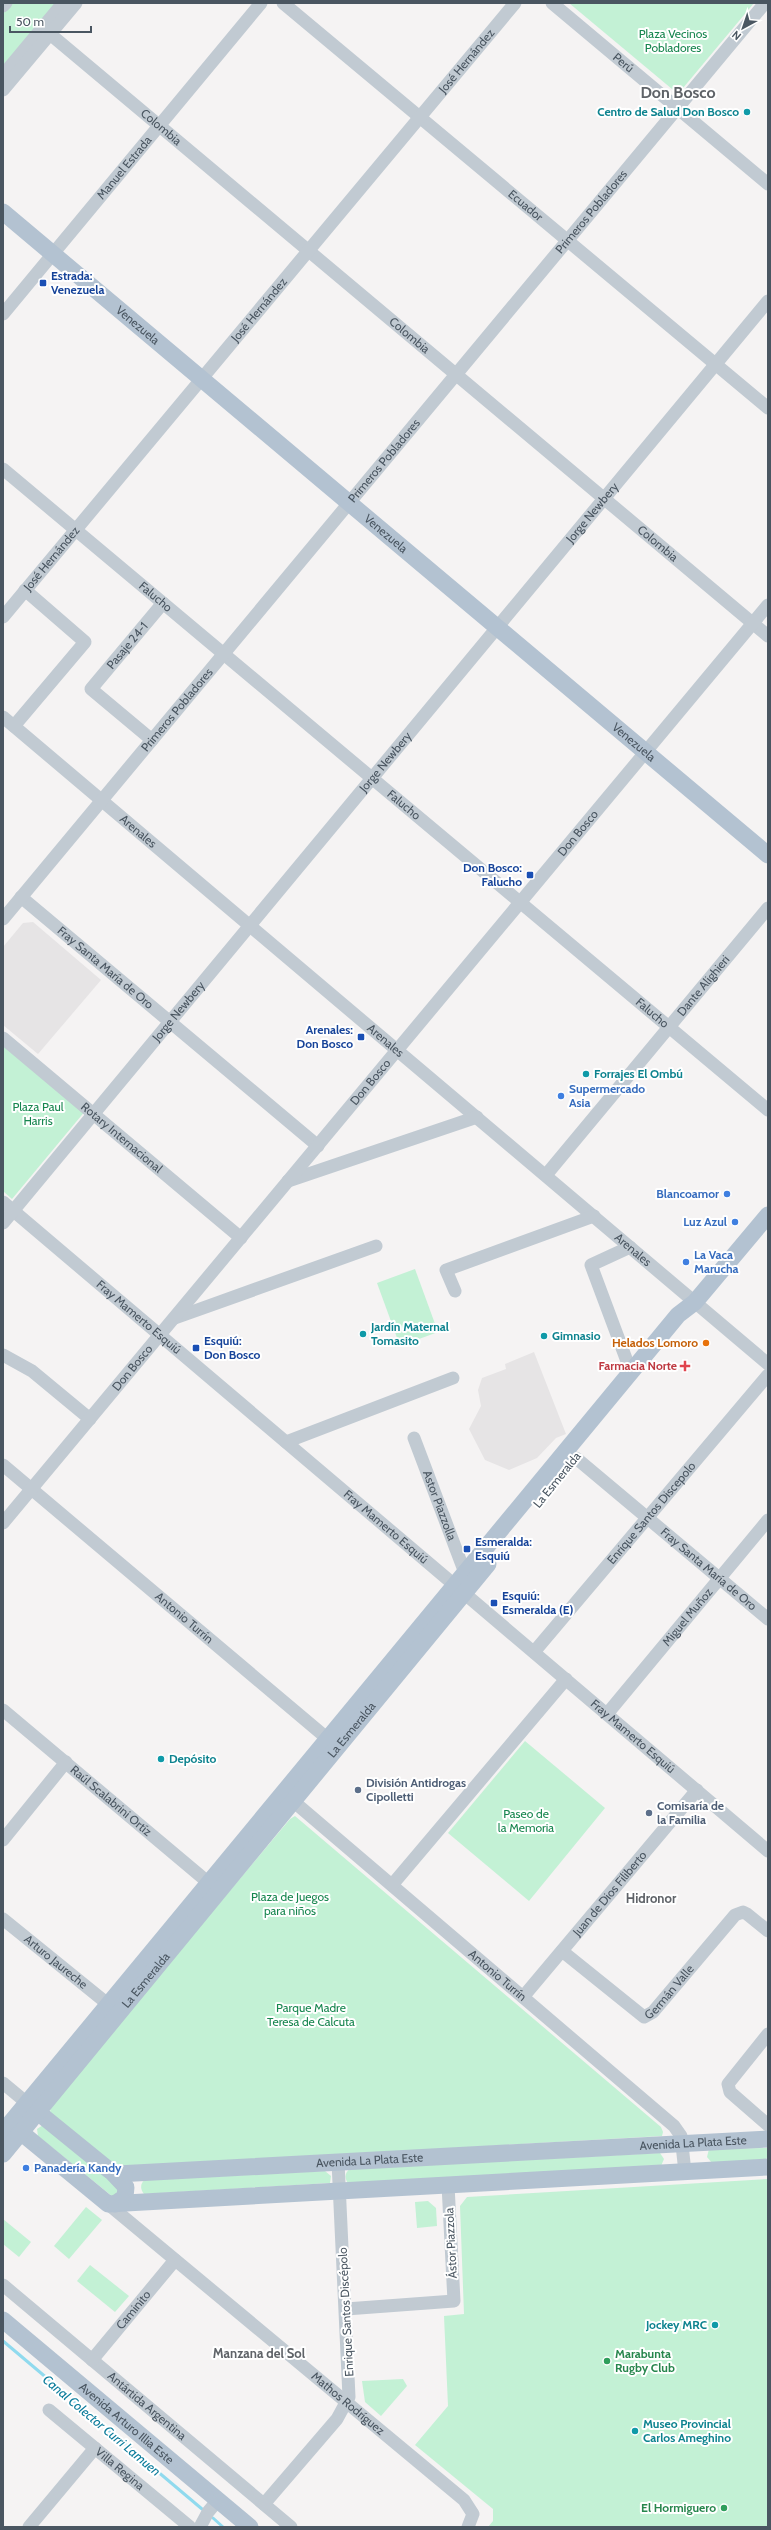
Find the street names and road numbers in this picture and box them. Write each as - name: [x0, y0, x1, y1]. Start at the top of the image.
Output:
- street label: José Hernández: [434, 25, 498, 97]
- street label: Perú: [610, 49, 637, 75]
- street label: Colombia: [138, 105, 185, 148]
- street label: Manuel Estrada: [93, 133, 155, 202]
- street label: Primeros Pobladores: [552, 166, 630, 256]
- street label: Ecuador: [505, 186, 547, 224]
- street label: José Hernández: [227, 274, 290, 345]
- street label: Venezuela: [113, 302, 163, 348]
- street label: Colombia: [386, 314, 433, 357]
- street label: Primeros Pobladores: [345, 416, 423, 505]
- street label: Jorge Newbery: [562, 479, 621, 546]
- street label: Venezuela: [361, 511, 411, 556]
- street label: Colombia: [634, 522, 682, 565]
- street label: José Hernández: [19, 523, 83, 594]
- street label: Falucho: [136, 578, 176, 615]
- street label: Pasaje 24-1: [103, 619, 151, 672]
- street label: Primeros Pobladores: [137, 665, 216, 754]
- street label: Venezuela: [609, 719, 659, 765]
- street label: Jorge Newbery: [355, 728, 414, 796]
- street label: Falucho: [384, 786, 424, 823]
- street label: Don Bosco: [554, 806, 601, 859]
- street label: Arenales: [117, 811, 160, 851]
- street label: Fray Santa María de Oro: [54, 923, 157, 1012]
- street label: Dante Alighieri: [673, 952, 732, 1019]
- street label: Jorge Newbery: [148, 978, 208, 1045]
- street label: Falucho: [633, 994, 673, 1031]
- street label: Arenales: [364, 1020, 407, 1060]
- street label: Don Bosco: [347, 1055, 394, 1108]
- street label: Rotary Internacional: [78, 1099, 166, 1176]
- street label: Arenales: [612, 1230, 655, 1269]
- street label: Fray Mamerto Esquiú: [94, 1277, 184, 1357]
- street label: Don Bosco: [108, 1341, 156, 1394]
- street label: La Esmeralda: [530, 1449, 584, 1511]
- street label: Enrique Santos Discepolo: [604, 1458, 699, 1567]
- street label: Astor Piazzolla: [420, 1468, 460, 1543]
- street label: Fray Mamerto Esquiú: [341, 1486, 432, 1567]
- street label: Fray Santa María de Oro: [658, 1524, 760, 1614]
- street label: Miguel Muñoz: [659, 1584, 716, 1649]
- street label: Antonio Turrín: [152, 1589, 217, 1646]
- street label: Fray Mamerto Esquiú: [588, 1696, 679, 1776]
- street label: La Esmeralda: [324, 1699, 379, 1760]
- street label: Raúl Scalabrini Ortíz: [67, 1762, 155, 1839]
- street label: Juan de Dios Filiberto: [569, 1847, 650, 1940]
- street label: Arturo Jaureche: [21, 1931, 91, 1992]
- street label: Antonio Turrín: [466, 1946, 530, 2004]
- street label: La Esmeralda: [118, 1949, 173, 2011]
- street label: Germán Valle: [642, 1961, 697, 2022]
- street label: Avenida La Plata Este: [639, 2132, 747, 2153]
- street label: Avenida La Plata Este: [316, 2150, 424, 2170]
- street label: Ástor Piazzola: [441, 2207, 460, 2279]
- street label: Enrique Santos Discépolo: [335, 2247, 356, 2377]
- street label: Caminito: [113, 2287, 154, 2332]
- street label: Antártida Argentina: [105, 2368, 190, 2443]
- street label: Mathos Rodríguez: [308, 2368, 388, 2438]
- street label: Avenida Arturo Illia Este: [76, 2379, 177, 2467]
- street label: Villa Regina: [93, 2444, 148, 2493]

